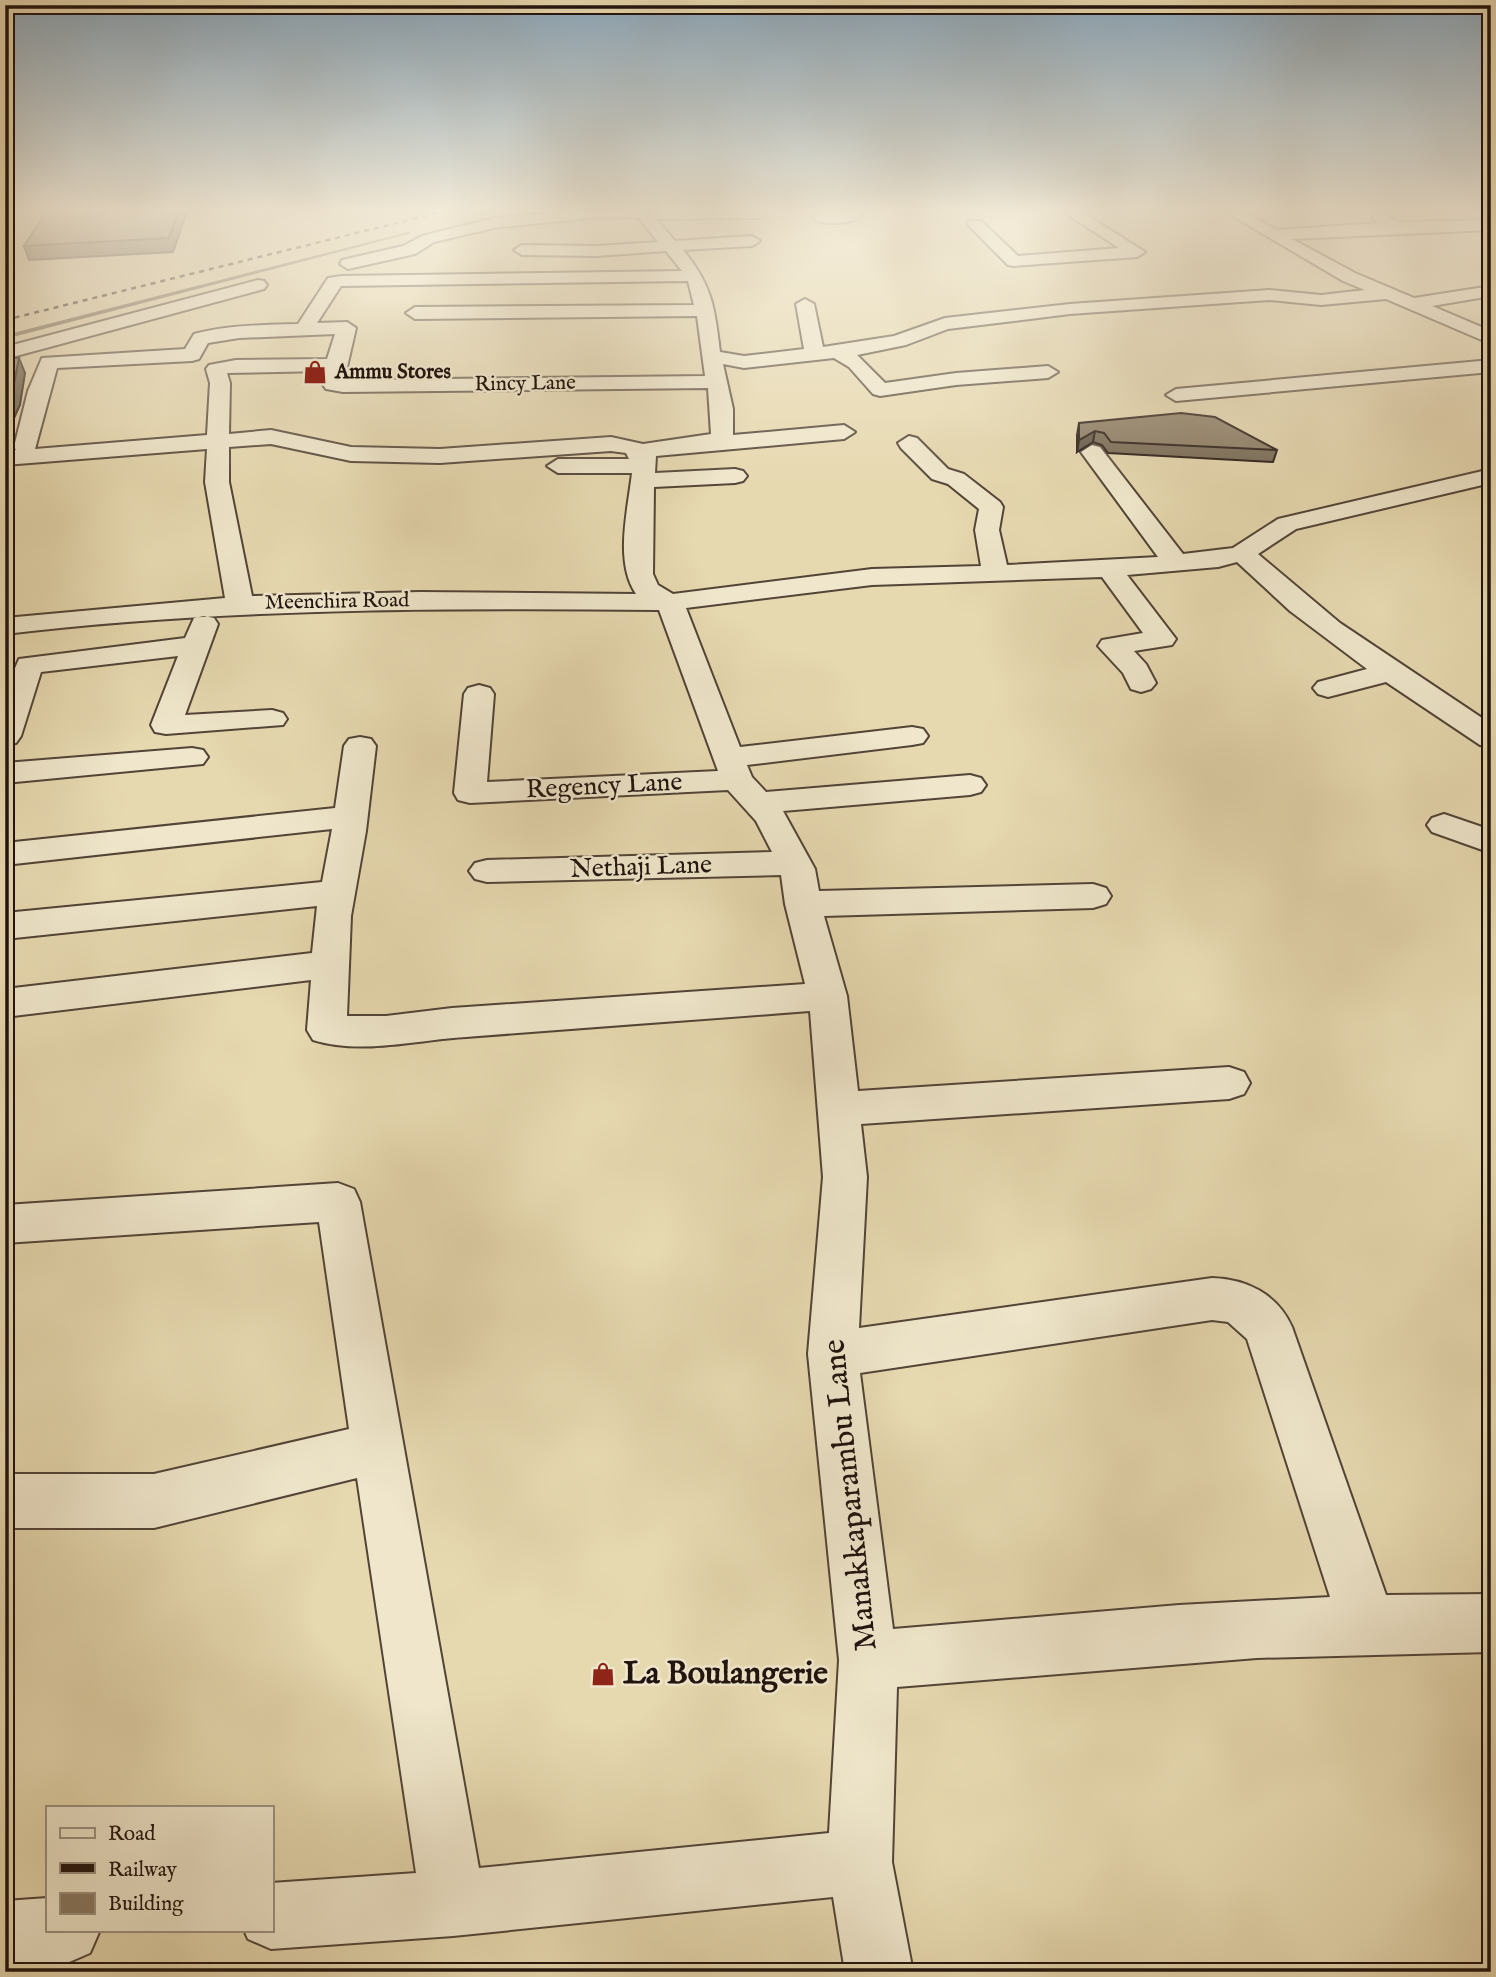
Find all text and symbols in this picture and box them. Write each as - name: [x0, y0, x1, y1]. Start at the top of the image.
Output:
- shop icon: Ammu Stores: [301, 358, 329, 386]
- place label: Ammu Stores: [334, 359, 451, 386]
- street label: Rincy Lane: [474, 370, 576, 398]
- street label: Meenchira Road: [264, 587, 410, 617]
- street label: Regency Lane: [525, 765, 683, 807]
- street label: Nethaji Lane: [569, 848, 713, 886]
- street label: Manakkaparambu Lane: [814, 1337, 888, 1653]
- place label: La Boulangerie: [623, 1654, 828, 1695]
- shop icon: La Boulangerie: [589, 1660, 617, 1688]
- legend: [46, 1806, 273, 1932]
- text: Road: [108, 1821, 156, 1848]
- text: Railway: [108, 1857, 178, 1884]
- text: Building: [108, 1891, 184, 1918]

